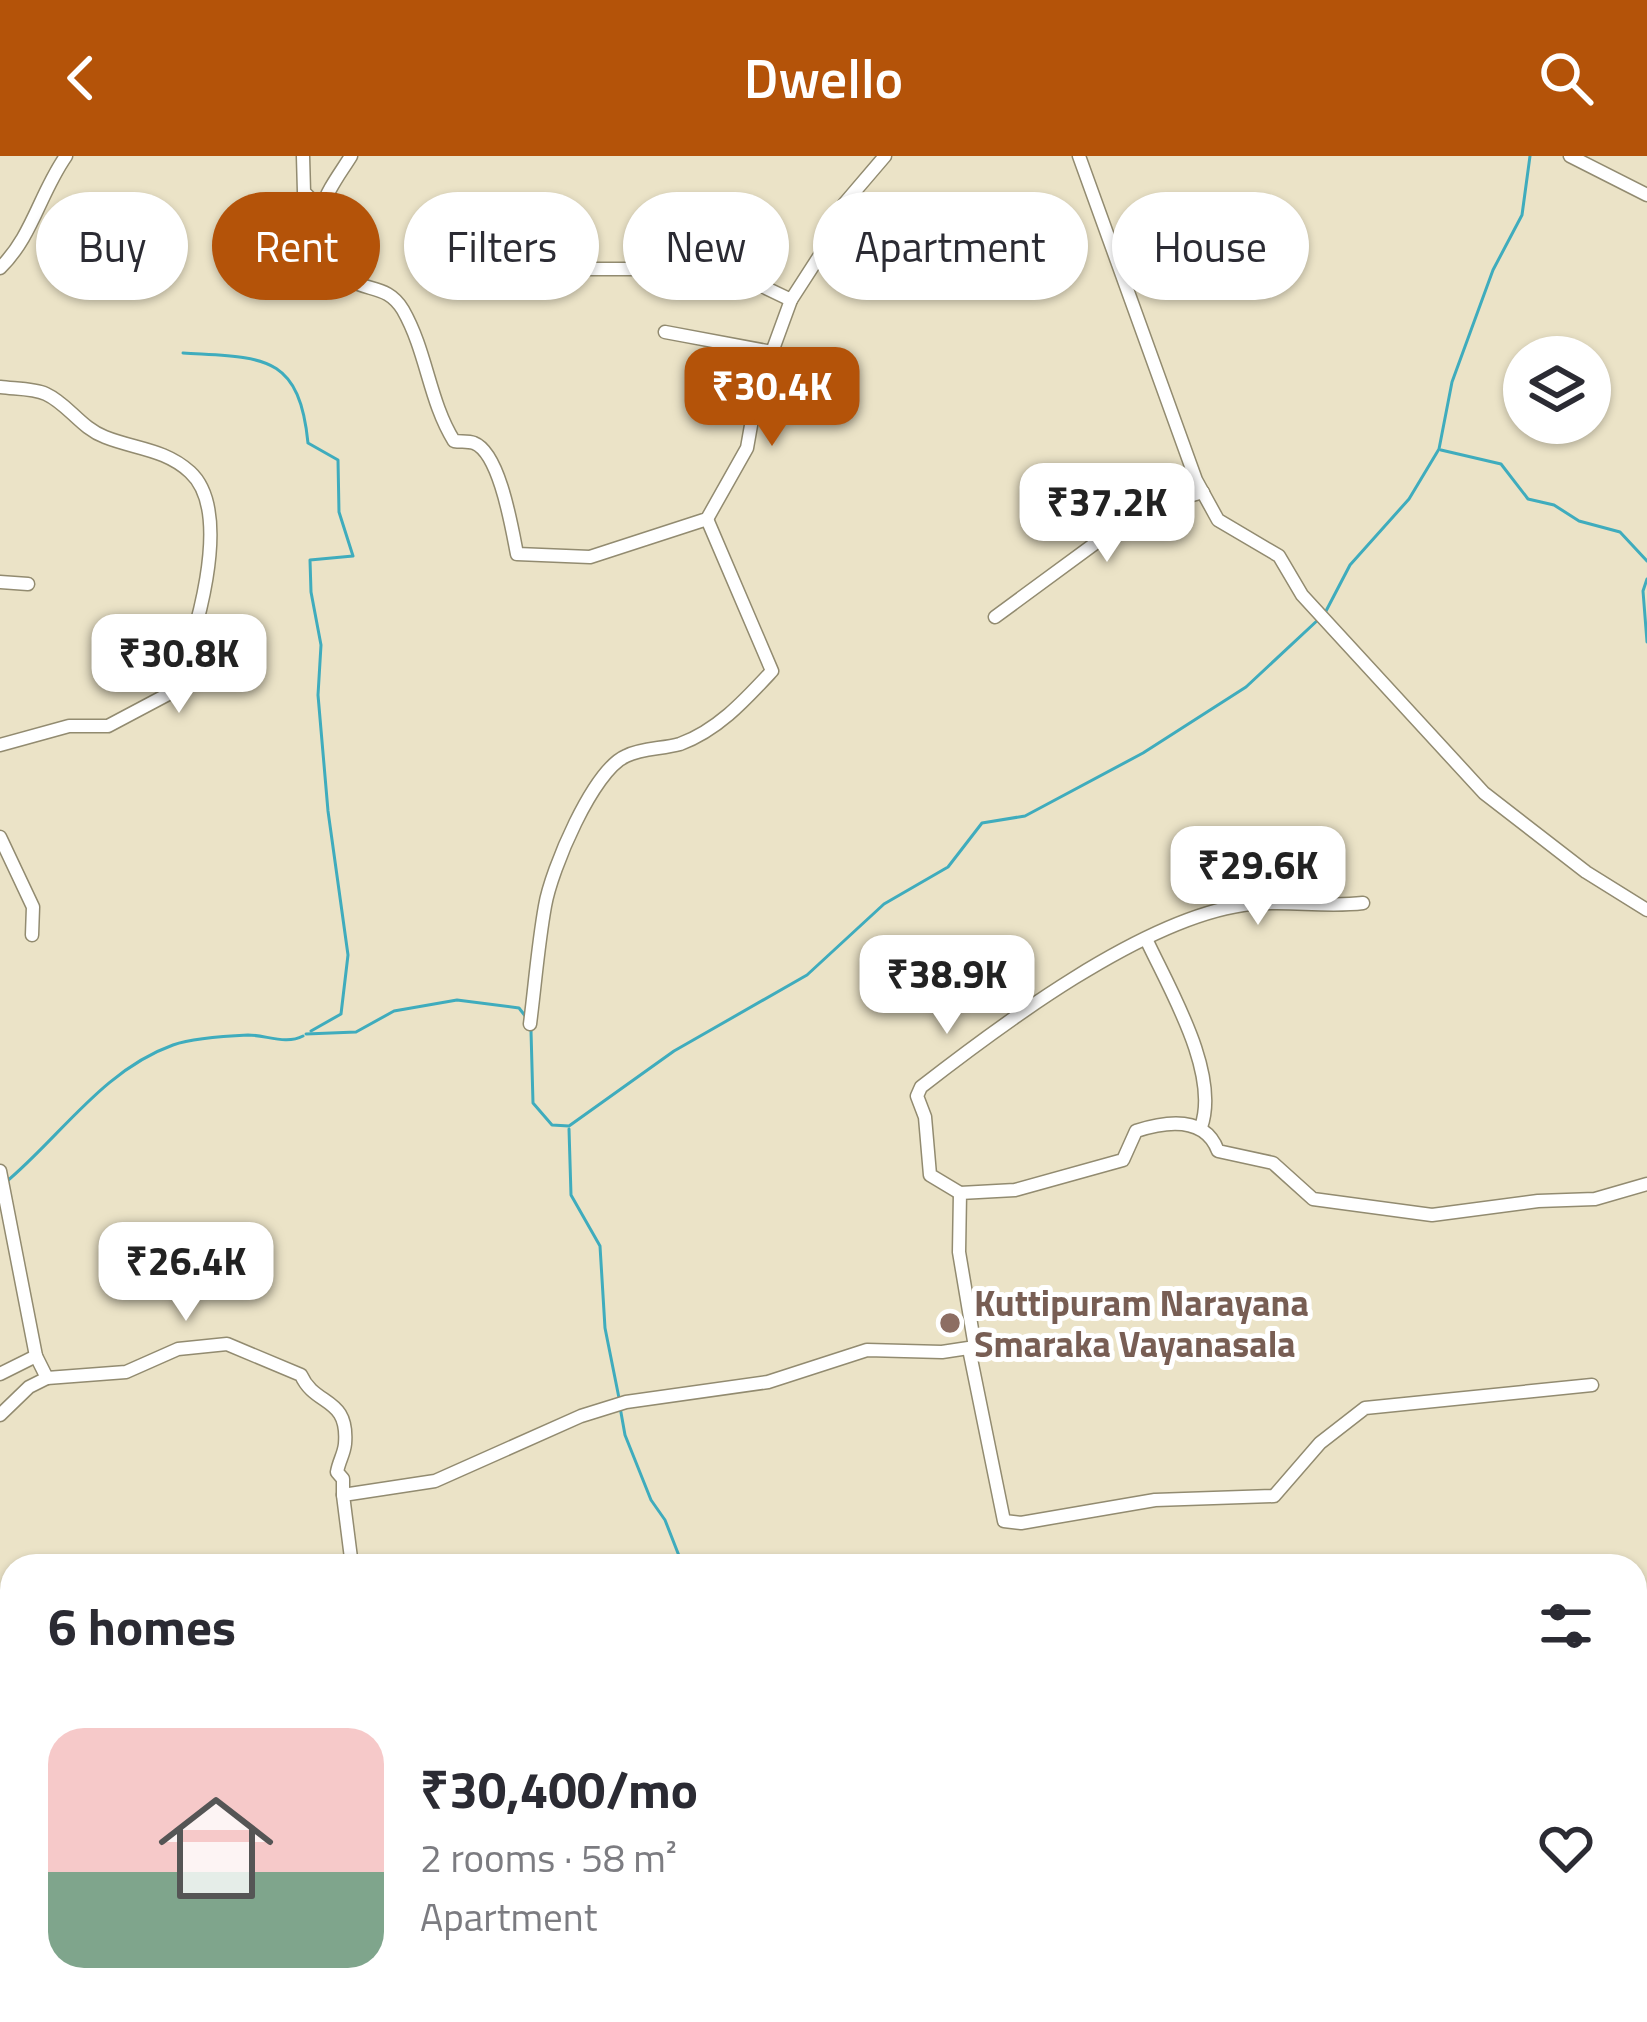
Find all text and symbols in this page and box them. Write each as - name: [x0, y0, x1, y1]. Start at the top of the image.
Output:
- text: Dwello: [744, 37, 903, 119]
- icon: back: [48, 45, 114, 111]
- icon: search: [1533, 45, 1599, 111]
- chip: Buy: [36, 192, 188, 300]
- chip: Rent: [212, 192, 380, 300]
- chip: Filters: [404, 192, 599, 300]
- chip: New: [623, 192, 789, 300]
- chip: Apartment: [813, 192, 1088, 300]
- chip: House: [1112, 192, 1309, 300]
- map controls: [1503, 336, 1611, 444]
- button: layers: [1503, 336, 1611, 444]
- pin: ₹30.4K: [674, 347, 870, 449]
- text: ₹30.4K: [712, 356, 832, 415]
- pin: ₹37.2K: [1009, 463, 1205, 565]
- text: ₹37.2K: [1047, 472, 1167, 531]
- pin: ₹30.8K: [81, 614, 277, 716]
- text: ₹30.8K: [119, 623, 239, 682]
- pin: ₹29.6K: [1160, 826, 1356, 928]
- text: ₹29.6K: [1198, 835, 1318, 894]
- pin: ₹38.9K: [849, 935, 1045, 1037]
- text: ₹38.9K: [887, 944, 1007, 1003]
- pin: ₹26.4K: [88, 1222, 284, 1324]
- text: ₹26.4K: [126, 1231, 246, 1290]
- place label: Kuttipuram Narayana Smaraka Vayanasala: [974, 1275, 1309, 1371]
- marker: Kuttipuram Narayana Smaraka Vayanasala: [937, 1310, 963, 1336]
- text: 6 homes: [48, 1587, 236, 1665]
- icon: filters: [1533, 1593, 1599, 1659]
- text: ₹30,400/mo: [420, 1750, 698, 1828]
- icon: home: [144, 1776, 288, 1920]
- icon: heart: [1533, 1815, 1599, 1881]
- text: 2 rooms · 58 m²: [420, 1828, 677, 1887]
- text: Apartment: [420, 1887, 597, 1946]

